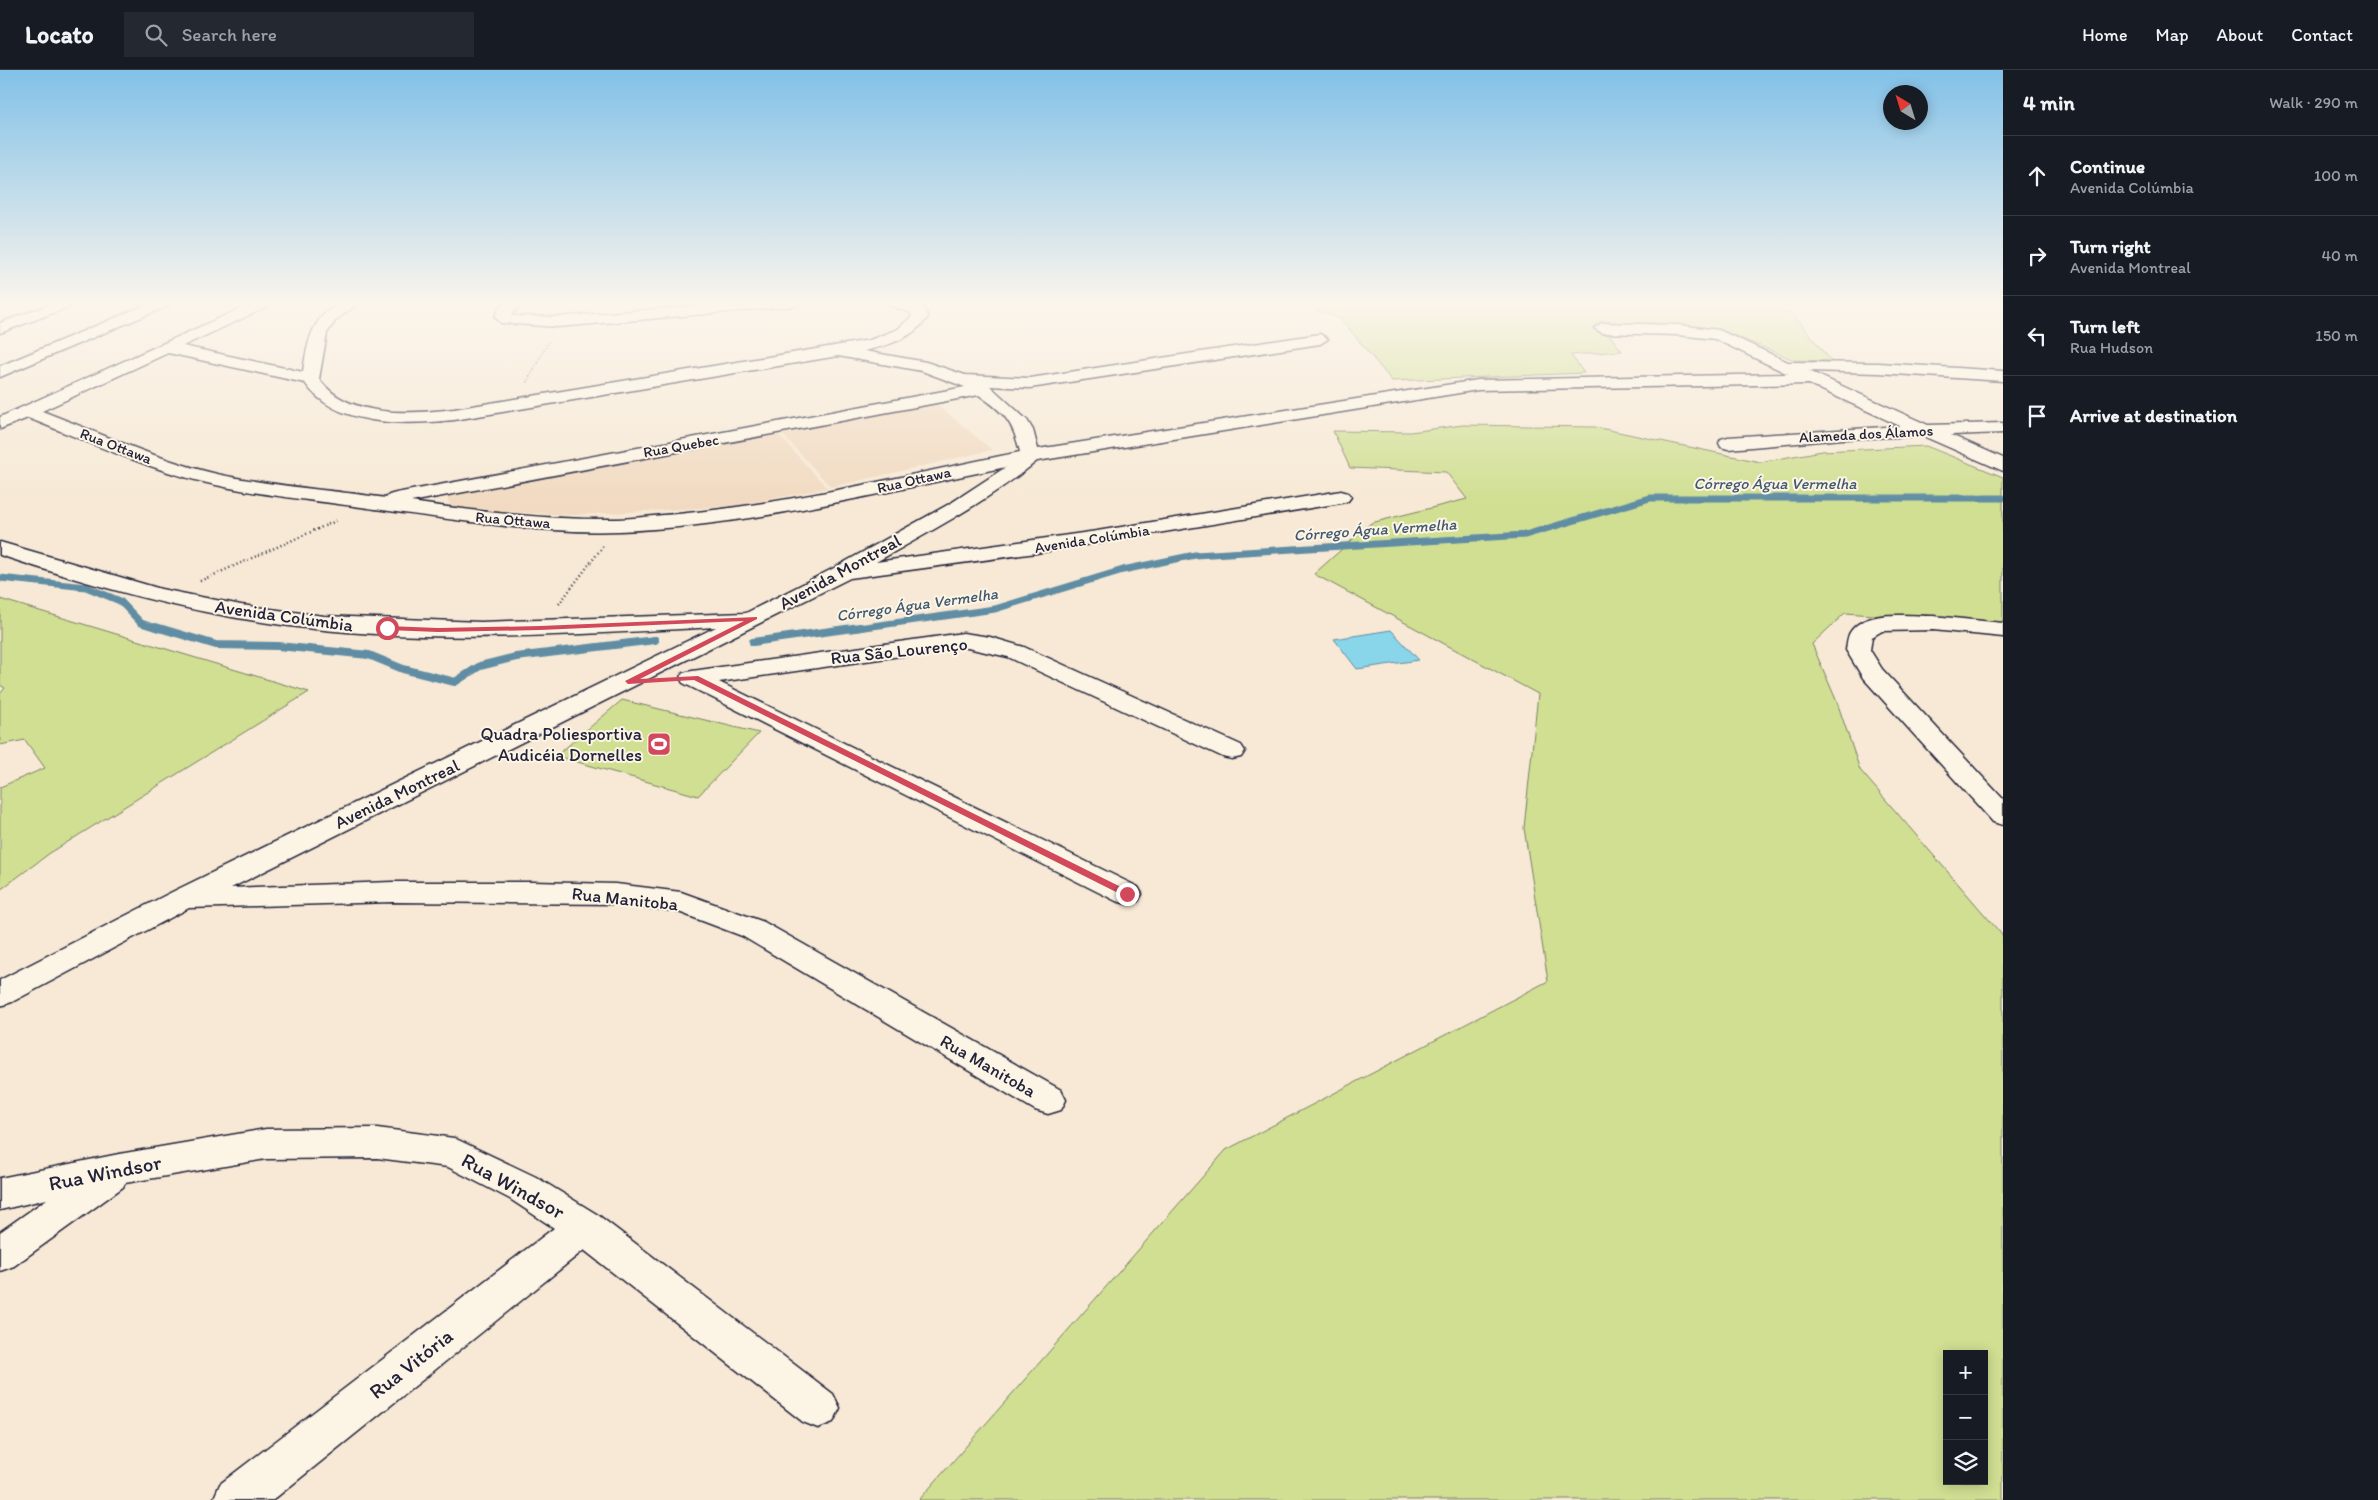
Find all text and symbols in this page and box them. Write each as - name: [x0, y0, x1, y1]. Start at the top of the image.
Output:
- search box: [124, 12, 474, 57]
- text: Locato: [25, 20, 94, 49]
- icon: search: [142, 21, 170, 49]
- text: Search here: [182, 23, 277, 46]
- text: Home: [2082, 24, 2128, 46]
- text: Map: [2156, 24, 2189, 46]
- text: About: [2217, 24, 2263, 46]
- text: Contact: [2291, 24, 2353, 46]
- north arrow: [1883, 85, 1928, 130]
- text: 4 min: [2023, 90, 2075, 115]
- text: Walk · 290 m: [2269, 93, 2358, 112]
- text: Continue: [2070, 155, 2145, 178]
- icon: ahead: [2023, 162, 2051, 190]
- text: 100 m: [2314, 166, 2358, 185]
- text: Avenida Colúmbia: [2070, 178, 2194, 197]
- text: Turn right: [2070, 235, 2151, 258]
- icon: right: [2023, 242, 2051, 270]
- text: 40 m: [2321, 246, 2358, 265]
- text: Avenida Montreal: [2070, 258, 2191, 277]
- text: Turn left: [2070, 315, 2140, 338]
- icon: left: [2023, 322, 2051, 350]
- text: 150 m: [2315, 326, 2358, 345]
- text: Rua Hudson: [2070, 338, 2153, 357]
- icon: arrive: [2023, 402, 2051, 430]
- text: Arrive at destination: [2070, 404, 2237, 427]
- street label: Alameda dos Álamos: [1798, 421, 1934, 447]
- street label: Rua Ottawa: [78, 424, 155, 468]
- street label: Rua Quebec: [642, 430, 720, 461]
- street label: Rua Ottawa: [875, 463, 953, 497]
- water label: Córrego Água Vermelha: [1694, 474, 1857, 493]
- street label: Rua Ottawa: [475, 508, 552, 532]
- water label: Córrego Água Vermelha: [1293, 514, 1458, 545]
- street label: Avenida Colúmbia: [1033, 521, 1151, 557]
- street label: Avenida Montreal: [775, 529, 905, 615]
- water label: Córrego Água Vermelha: [835, 584, 1000, 625]
- street label: Avenida Colúmbia: [214, 595, 355, 637]
- route start: [376, 617, 399, 640]
- street label: Rua São Lourenço: [829, 633, 969, 669]
- place label: Quadra Poliesportiva Audicéia Dornelles: [480, 723, 643, 766]
- sports icon: Quadra Poliesportiva Audicéia Dornelles: [646, 731, 672, 757]
- street label: Avenida Montreal: [331, 754, 463, 834]
- street label: Rua Manitoba: [571, 882, 680, 916]
- route end: [1116, 883, 1139, 906]
- street label: Rua Manitoba: [936, 1030, 1040, 1103]
- street label: Rua Windsor: [457, 1147, 570, 1225]
- street label: Rua Windsor: [46, 1149, 164, 1196]
- street label: Rua Vitória: [364, 1323, 458, 1404]
- map controls: [1943, 1350, 1988, 1485]
- button: +: [1943, 1350, 1988, 1395]
- button: −: [1943, 1395, 1988, 1440]
- button: layers: [1943, 1440, 1988, 1485]

